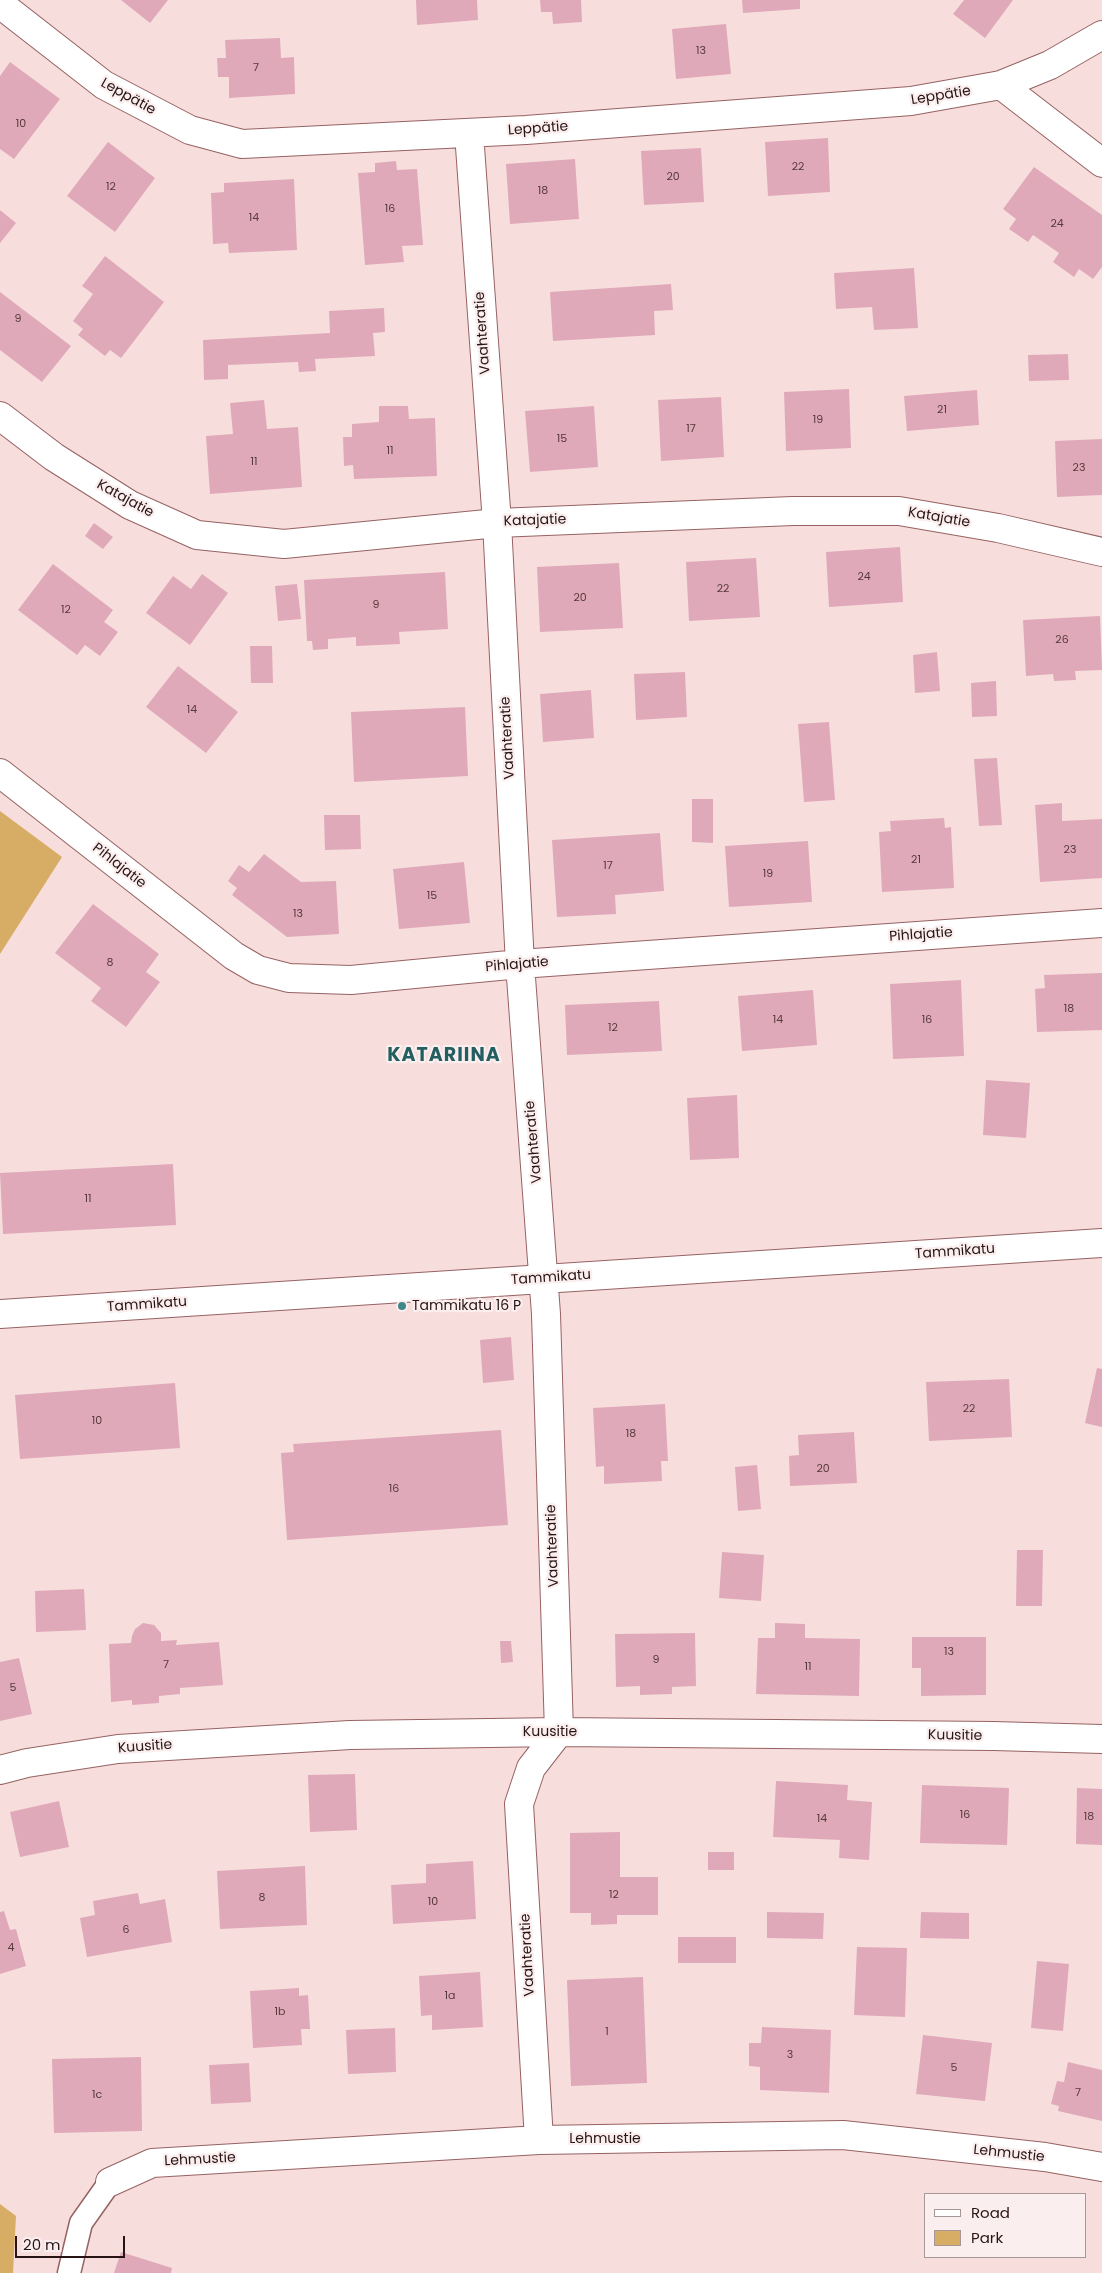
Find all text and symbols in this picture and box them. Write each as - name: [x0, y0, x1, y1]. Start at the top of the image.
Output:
- house number: 13: [696, 44, 706, 58]
- house number: 7: [253, 61, 259, 75]
- street label: Leppätie: [98, 75, 158, 119]
- street label: Leppätie: [910, 83, 972, 109]
- house number: 10: [16, 117, 26, 131]
- street label: Leppätie: [507, 119, 569, 139]
- house number: 22: [792, 160, 804, 174]
- house number: 20: [666, 170, 680, 184]
- house number: 12: [106, 180, 116, 194]
- house number: 18: [538, 184, 548, 198]
- house number: 16: [385, 202, 395, 216]
- house number: 14: [249, 211, 259, 225]
- house number: 24: [1050, 217, 1064, 231]
- street label: Vaahteratie: [472, 291, 494, 375]
- house number: 9: [15, 312, 21, 326]
- house number: 21: [937, 403, 947, 417]
- house number: 19: [813, 413, 823, 427]
- house number: 17: [686, 422, 696, 436]
- house number: 15: [557, 432, 567, 446]
- house number: 11: [386, 444, 394, 458]
- house number: 11: [250, 455, 258, 469]
- house number: 23: [1073, 461, 1085, 475]
- street label: Katajatie: [94, 476, 156, 522]
- street label: Katajatie: [907, 504, 971, 532]
- street label: Katajatie: [503, 512, 567, 530]
- house number: 24: [857, 570, 871, 584]
- house number: 22: [717, 582, 729, 596]
- house number: 20: [573, 591, 587, 605]
- house number: 9: [373, 598, 379, 612]
- house number: 12: [61, 603, 71, 617]
- house number: 26: [1055, 633, 1069, 647]
- street label: Vaahteratie: [497, 696, 519, 780]
- house number: 14: [187, 703, 197, 717]
- street label: Pihlajatie: [89, 840, 149, 892]
- house number: 23: [1064, 843, 1076, 857]
- house number: 21: [911, 853, 921, 867]
- house number: 17: [603, 859, 613, 873]
- house number: 19: [763, 867, 773, 881]
- house number: 15: [427, 889, 437, 903]
- house number: 13: [293, 907, 303, 921]
- street label: Pihlajatie: [889, 924, 953, 946]
- street label: Pihlajatie: [485, 954, 549, 976]
- house number: 8: [107, 956, 113, 970]
- house number: 18: [1064, 1002, 1074, 1016]
- house number: 14: [773, 1013, 783, 1027]
- house number: 16: [922, 1013, 932, 1027]
- house number: 12: [608, 1021, 618, 1035]
- district label: KATARIINA: [386, 1045, 502, 1067]
- street label: Vaahteratie: [522, 1100, 546, 1184]
- house number: 11: [84, 1192, 92, 1206]
- street label: Tammikatu: [914, 1241, 996, 1263]
- street label: Tammikatu: [510, 1267, 592, 1289]
- street label: Tammikatu: [106, 1294, 188, 1316]
- place label: Tammikatu 16 P: [412, 1298, 521, 1314]
- marker: Tammikatu 16 P: [396, 1300, 408, 1312]
- house number: 22: [963, 1402, 975, 1416]
- house number: 10: [92, 1414, 102, 1428]
- house number: 18: [626, 1427, 636, 1441]
- house number: 20: [816, 1462, 830, 1476]
- house number: 16: [389, 1482, 399, 1496]
- street label: Vaahteratie: [543, 1504, 563, 1588]
- house number: 13: [944, 1645, 954, 1659]
- house number: 9: [653, 1653, 659, 1667]
- house number: 7: [163, 1658, 169, 1672]
- house number: 11: [804, 1660, 812, 1674]
- house number: 5: [10, 1681, 16, 1695]
- street label: Kuusitie: [523, 1724, 577, 1740]
- street label: Kuusitie: [928, 1727, 982, 1745]
- street label: Kuusitie: [117, 1737, 173, 1757]
- house number: 16: [960, 1808, 970, 1822]
- house number: 18: [1084, 1810, 1094, 1824]
- house number: 14: [817, 1812, 827, 1826]
- house number: 12: [609, 1888, 619, 1902]
- house number: 8: [259, 1891, 265, 1905]
- house number: 10: [428, 1895, 438, 1909]
- street label: Vaahteratie: [517, 1913, 539, 1997]
- house number: 6: [123, 1923, 129, 1937]
- house number: 4: [8, 1941, 14, 1955]
- house number: 1a: [445, 1989, 455, 2003]
- house number: 1b: [275, 2005, 285, 2019]
- house number: 1: [605, 2025, 609, 2039]
- house number: 3: [787, 2048, 793, 2062]
- house number: 5: [951, 2061, 957, 2075]
- house number: 7: [1075, 2086, 1081, 2100]
- house number: 1c: [92, 2088, 102, 2102]
- street label: Lehmustie: [569, 2131, 641, 2147]
- street label: Lehmustie: [973, 2142, 1045, 2166]
- street label: Lehmustie: [164, 2150, 236, 2170]
- legend: [924, 2193, 1087, 2258]
- text: Road: [971, 2202, 1010, 2223]
- scale bar: [18, 2226, 128, 2258]
- text: Park: [971, 2227, 1003, 2248]
- text: 20 m: [23, 2234, 61, 2255]

